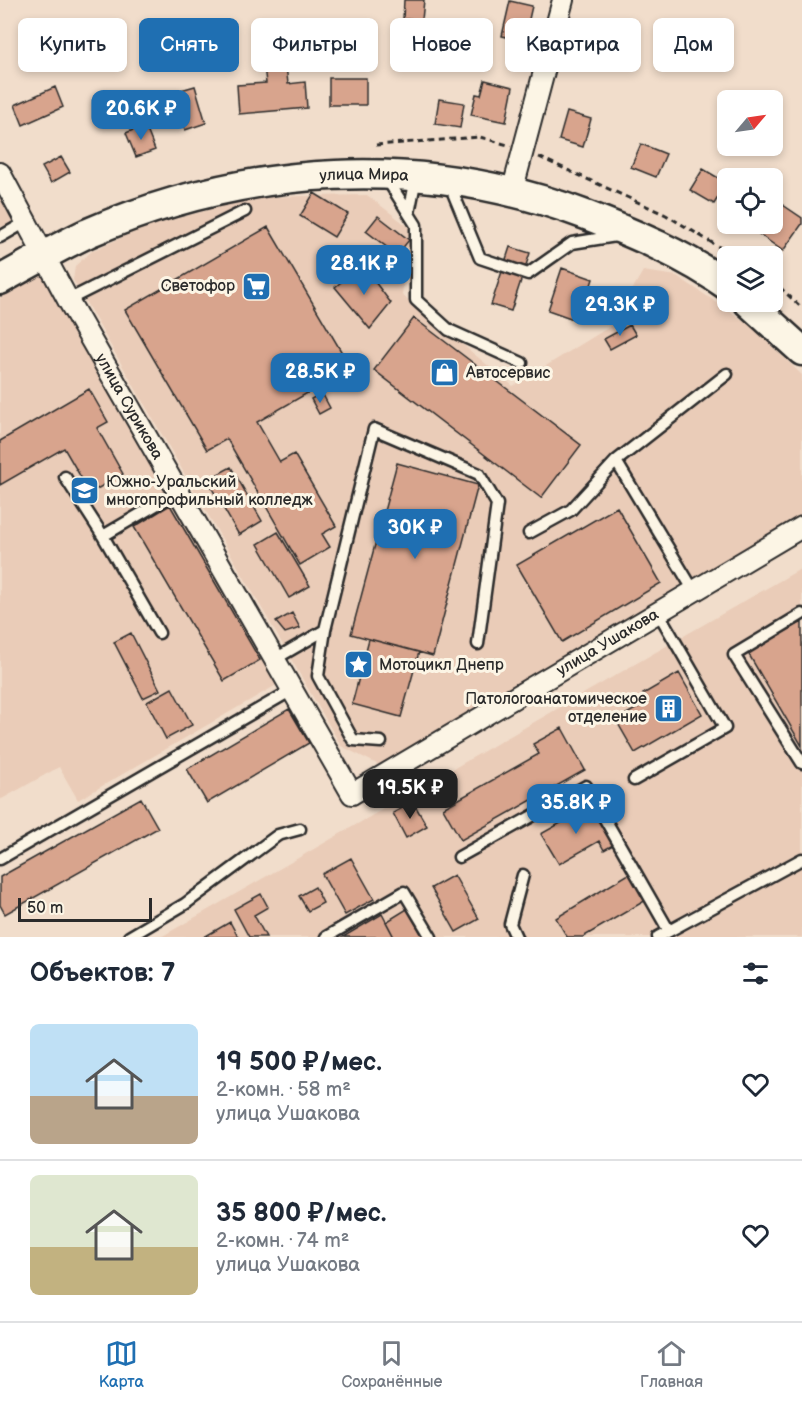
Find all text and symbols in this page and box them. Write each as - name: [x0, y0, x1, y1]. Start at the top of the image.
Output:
- chip: Купить: [18, 18, 127, 72]
- chip: Снять: [139, 18, 239, 72]
- chip: Фильтры: [251, 18, 378, 72]
- chip: Новое: [390, 18, 493, 72]
- chip: Квартира: [505, 18, 641, 72]
- chip: Дом: [653, 18, 734, 72]
- pin: 20.6K ₽: [86, 90, 196, 141]
- north arrow: [717, 90, 783, 156]
- map controls: [717, 90, 783, 312]
- text: 20.6K ₽: [105, 97, 177, 121]
- street label: улица Мира: [319, 165, 410, 185]
- button: locate: [717, 168, 783, 234]
- pin: 28.1K ₽: [309, 245, 419, 296]
- button: layers: [717, 246, 783, 312]
- text: 28.1K ₽: [330, 252, 398, 276]
- supermarket icon: Светофор: [240, 270, 272, 302]
- place label: Светофор: [161, 277, 235, 296]
- pin: 29.3K ₽: [565, 286, 675, 337]
- text: 29.3K ₽: [585, 293, 655, 317]
- street label: улица Сурикова: [91, 350, 168, 463]
- pin: 28.5K ₽: [265, 353, 375, 404]
- shop icon: Автосервис: [429, 357, 461, 389]
- text: 28.5K ₽: [285, 360, 355, 384]
- place label: Автосервис: [465, 364, 551, 383]
- place label: Южно-Уральский многопрофильный колледж: [106, 473, 313, 510]
- school or university icon: Южно-Уральский многопрофильный колледж: [69, 475, 101, 507]
- pin: 30K ₽: [373, 509, 457, 560]
- text: 30K ₽: [388, 516, 442, 540]
- street label: улица Ушакова: [553, 605, 662, 680]
- place icon: Мотоцикл Днепр: [342, 649, 374, 681]
- place label: Мотоцикл Днепр: [379, 656, 504, 675]
- place label: Патологоанатомическое отделение: [465, 690, 647, 727]
- building icon: Патологоанатомическое отделение: [652, 692, 684, 724]
- pin: 19.5K ₽: [355, 769, 465, 820]
- text: 19.5K ₽: [377, 776, 443, 800]
- pin: 35.8K ₽: [521, 784, 631, 835]
- text: 35.8K ₽: [541, 791, 611, 815]
- scale bar: [18, 895, 152, 922]
- text: 50 m: [27, 899, 63, 918]
- icon: filters: [739, 957, 772, 990]
- text: Объектов: 7: [30, 958, 175, 989]
- text: 19 500 ₽/мес.: [216, 1047, 382, 1078]
- icon: home: [78, 1048, 150, 1120]
- icon: heart: [739, 1068, 772, 1101]
- text: 2-комн. · 58 m²: [216, 1078, 351, 1102]
- text: улица Ушакова: [216, 1102, 360, 1126]
- text: 35 800 ₽/мес.: [216, 1198, 387, 1229]
- icon: home: [78, 1199, 150, 1271]
- icon: heart: [739, 1219, 772, 1252]
- text: 2-комн. · 74 m²: [216, 1229, 349, 1253]
- text: улица Ушакова: [216, 1253, 360, 1277]
- tab: Карта: [99, 1337, 144, 1392]
- tab: Сохранённые: [341, 1337, 443, 1392]
- tab: Главная: [640, 1337, 703, 1392]

